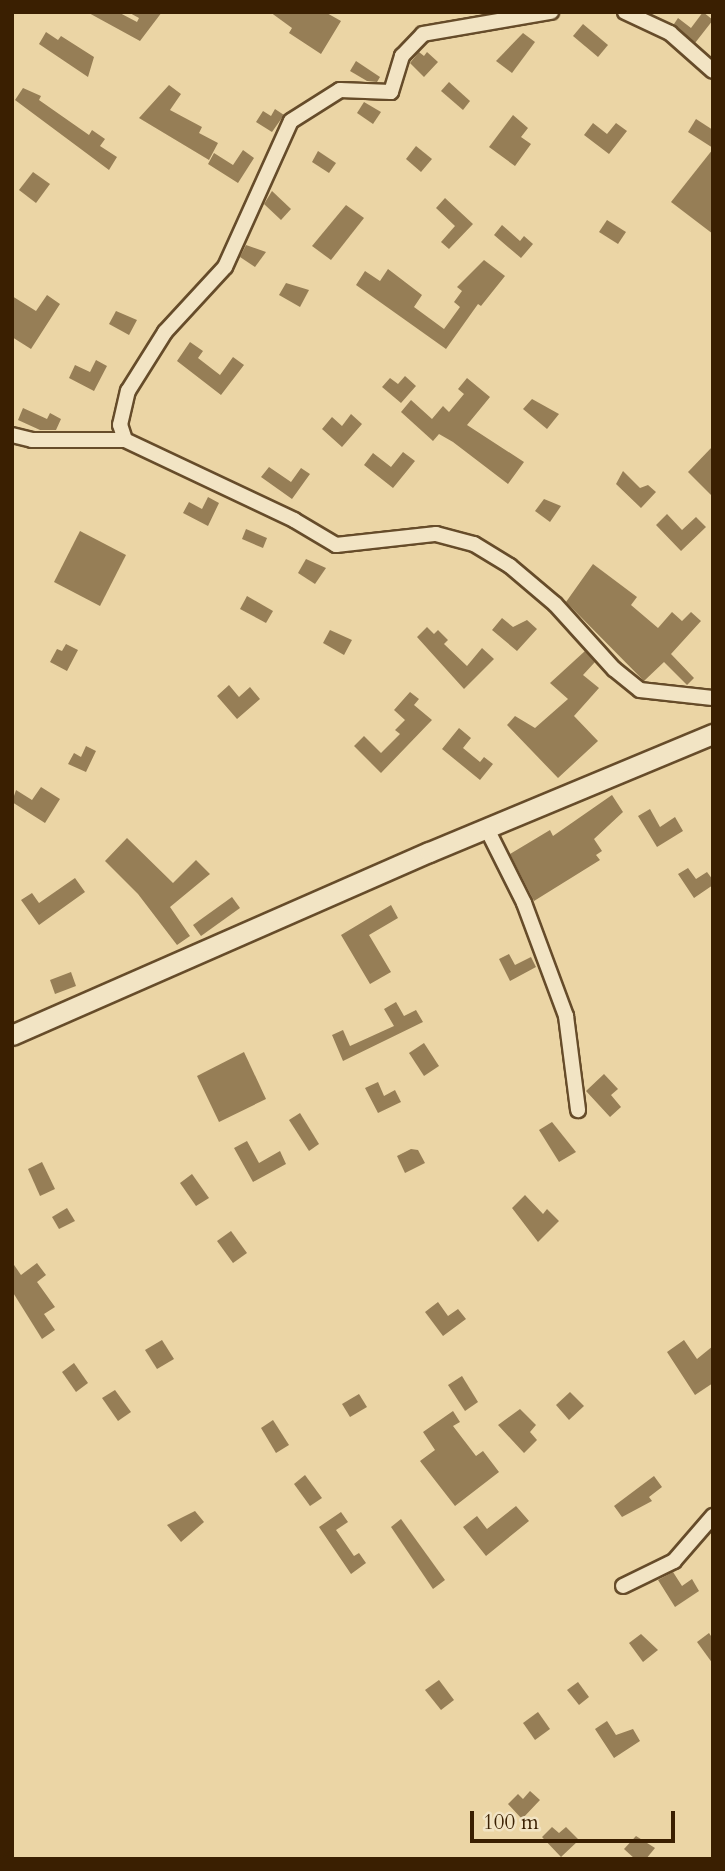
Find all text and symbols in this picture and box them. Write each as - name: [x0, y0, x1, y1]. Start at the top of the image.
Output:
- scale bar: [473, 1798, 678, 1842]
- text: 100 m: [483, 1808, 539, 1837]

